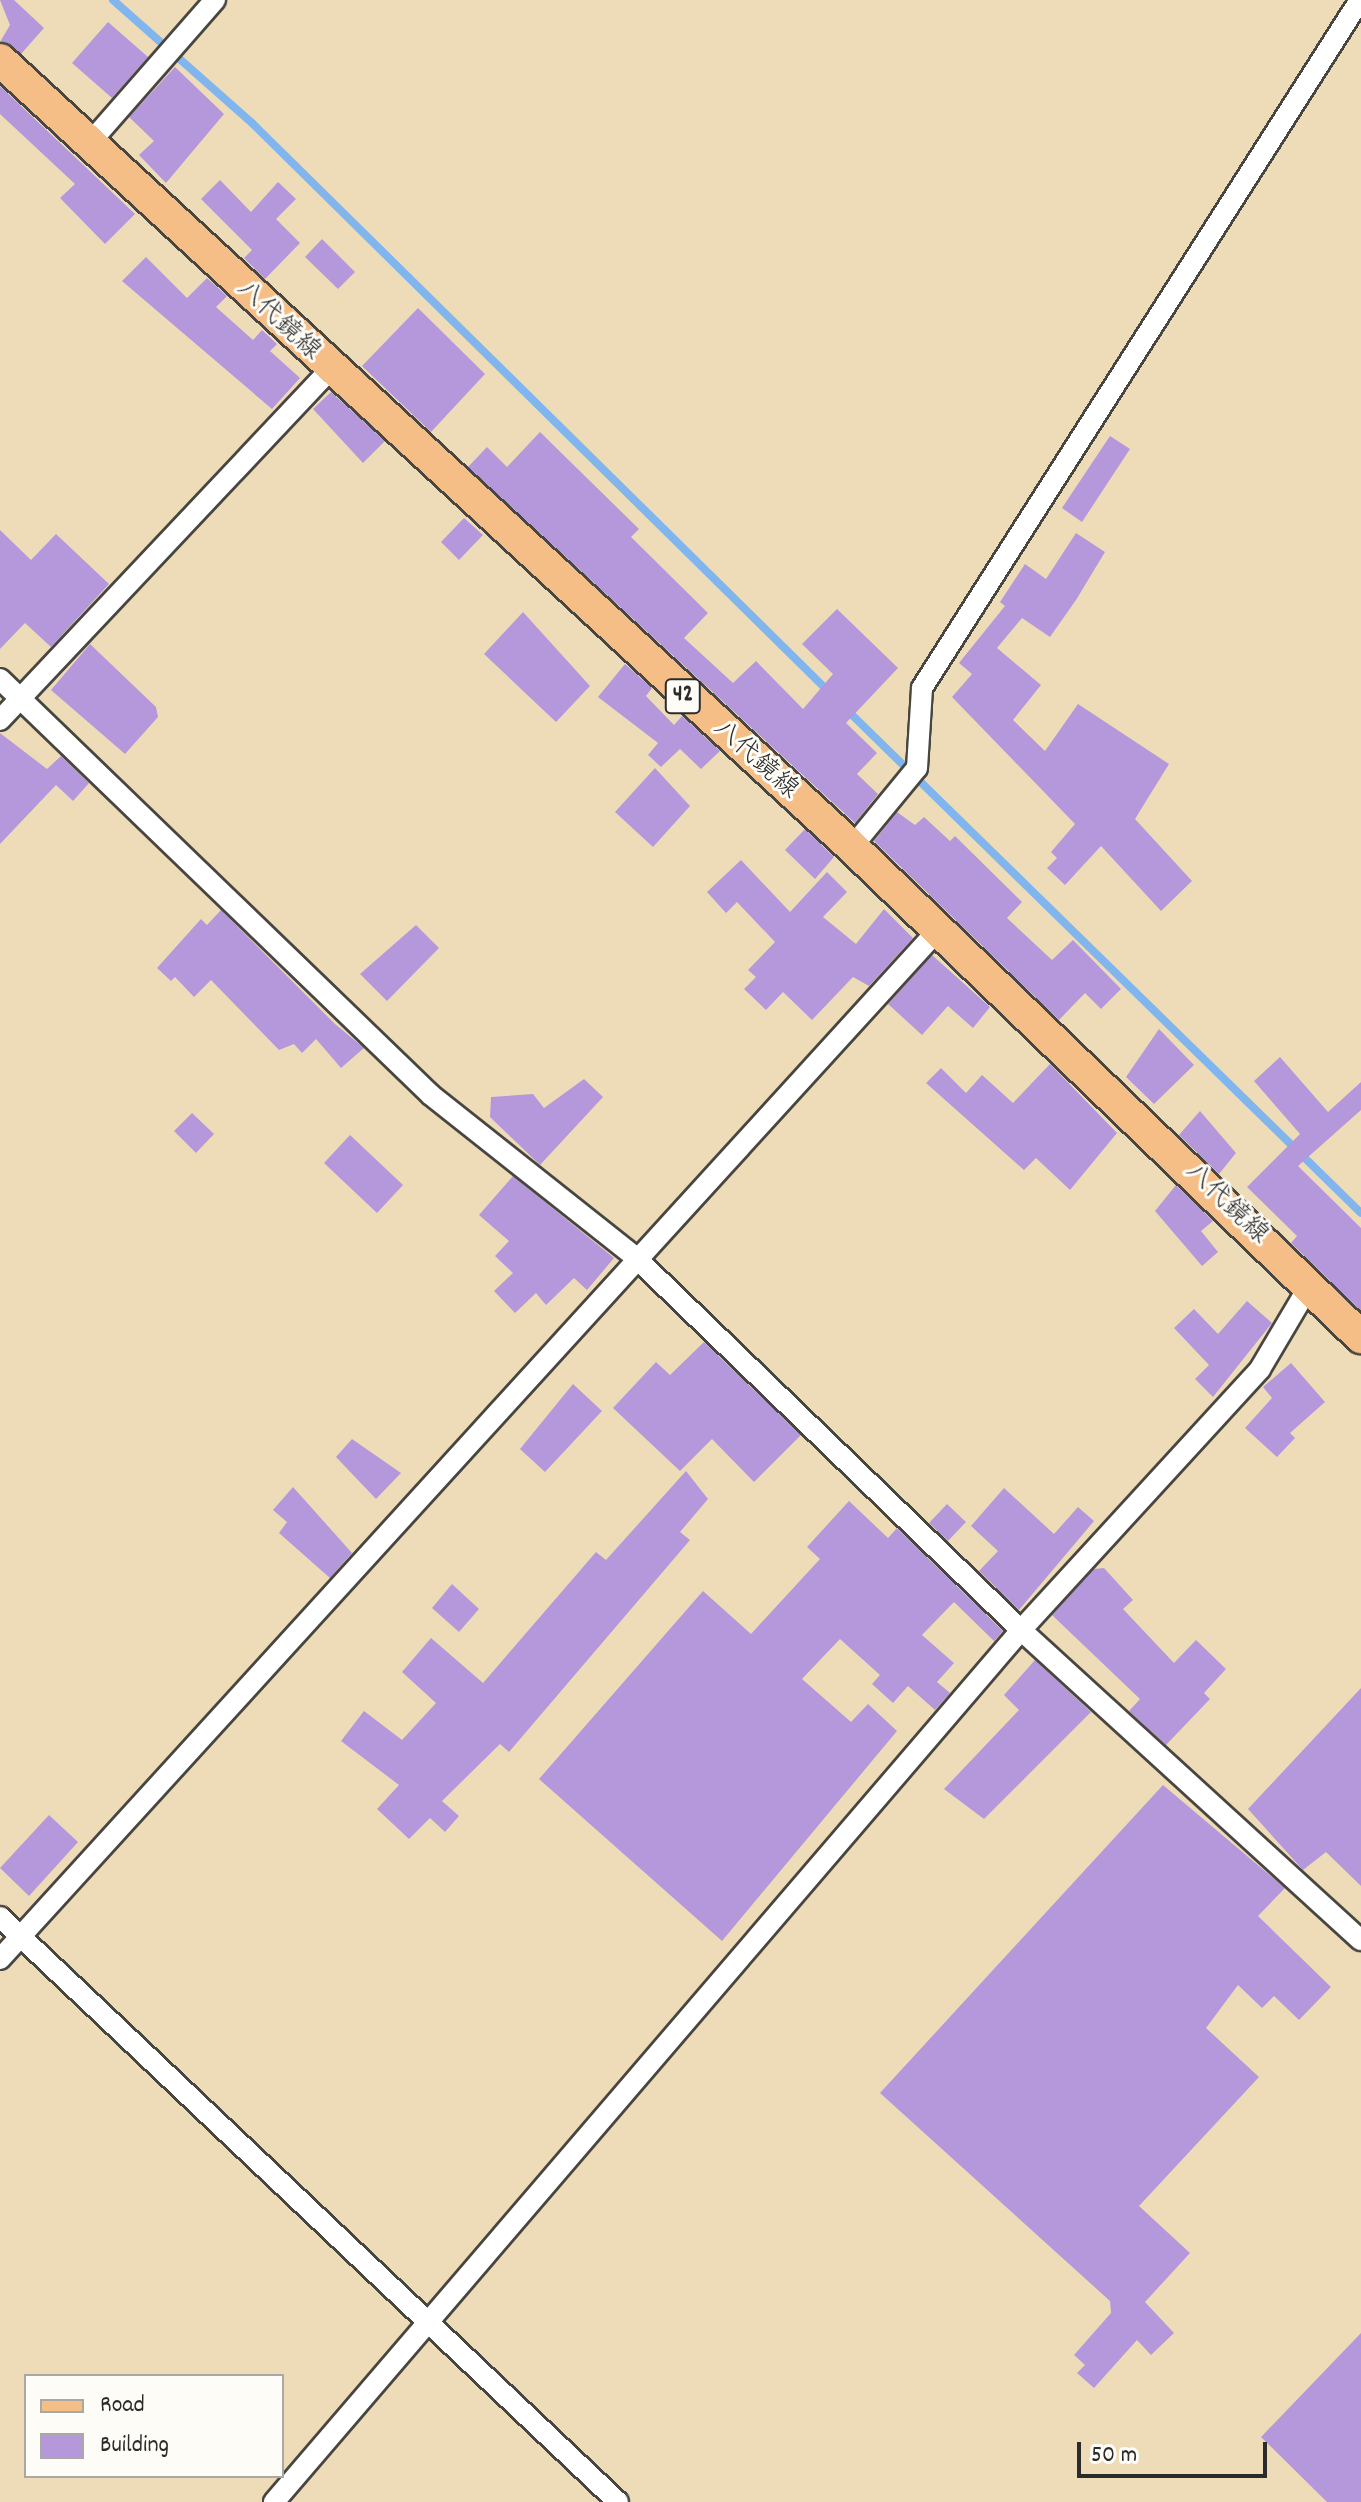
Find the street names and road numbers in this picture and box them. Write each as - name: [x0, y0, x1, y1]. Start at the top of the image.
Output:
- street label: 八代鏡線: [229, 274, 327, 368]
- road number: 42: [663, 676, 703, 716]
- street label: 八代鏡線: [706, 714, 804, 806]
- street label: 八代鏡線: [1178, 1157, 1274, 1251]

